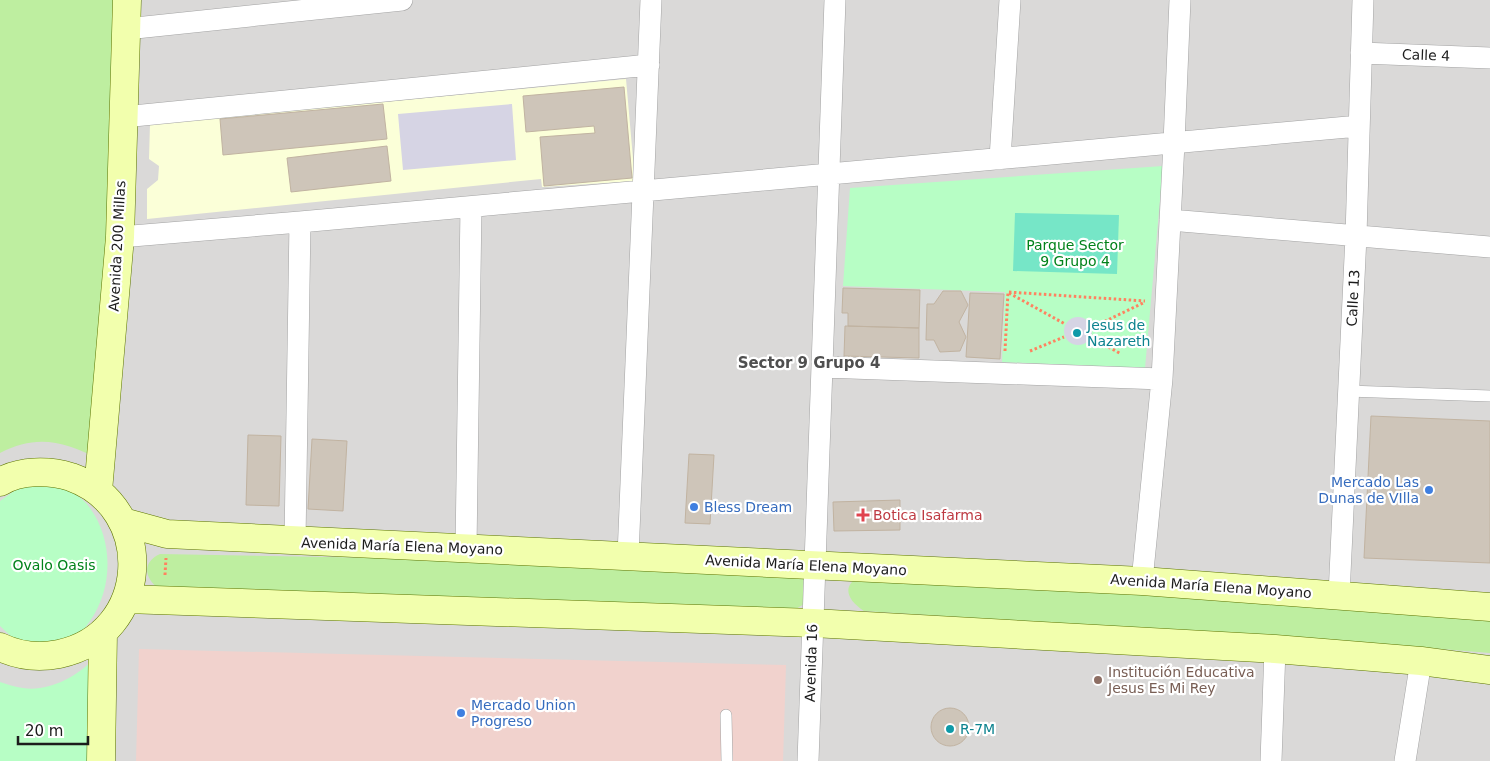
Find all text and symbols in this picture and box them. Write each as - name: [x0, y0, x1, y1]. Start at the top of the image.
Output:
- street label: Calle 4: [1402, 46, 1450, 64]
- street label: Avenida 200 Millas: [106, 180, 128, 312]
- park label: Parque Sector 9 Grupo 4: [1026, 237, 1124, 269]
- street label: Calle 13: [1344, 269, 1362, 327]
- place label: Jesus de Nazareth: [1086, 317, 1150, 349]
- marker: Jesus de Nazareth: [1071, 327, 1083, 339]
- district label: Sector 9 Grupo 4: [738, 354, 880, 372]
- place label: Mercado Las Dunas de VIlla: [1318, 474, 1419, 506]
- marker: Mercado Las Dunas de VIlla: [1423, 484, 1435, 496]
- place label: Bless Dream: [704, 499, 792, 515]
- marker: Bless Dream: [688, 501, 700, 513]
- place label: Botica Isafarma: [873, 507, 983, 523]
- marker: Botica Isafarma: [857, 509, 869, 521]
- street label: Avenida María Elena Moyano: [301, 534, 503, 558]
- street label: Avenida María Elena Moyano: [705, 552, 907, 578]
- park label: Ovalo Oasis: [13, 557, 95, 573]
- street label: Avenida María Elena Moyano: [1110, 571, 1312, 601]
- street label: Avenida 16: [802, 624, 820, 702]
- place label: Institución Educativa Jesus Es Mi Rey: [1107, 664, 1255, 696]
- marker: Institución Educativa Jesus Es Mi Rey: [1092, 674, 1104, 686]
- place label: Mercado Union Progreso: [471, 697, 576, 729]
- marker: Mercado Union Progreso: [455, 707, 467, 719]
- scale bar: [18, 714, 88, 746]
- place label: R-7M: [960, 721, 995, 737]
- text: 20 m: [25, 722, 63, 740]
- marker: R-7M: [944, 723, 956, 735]

